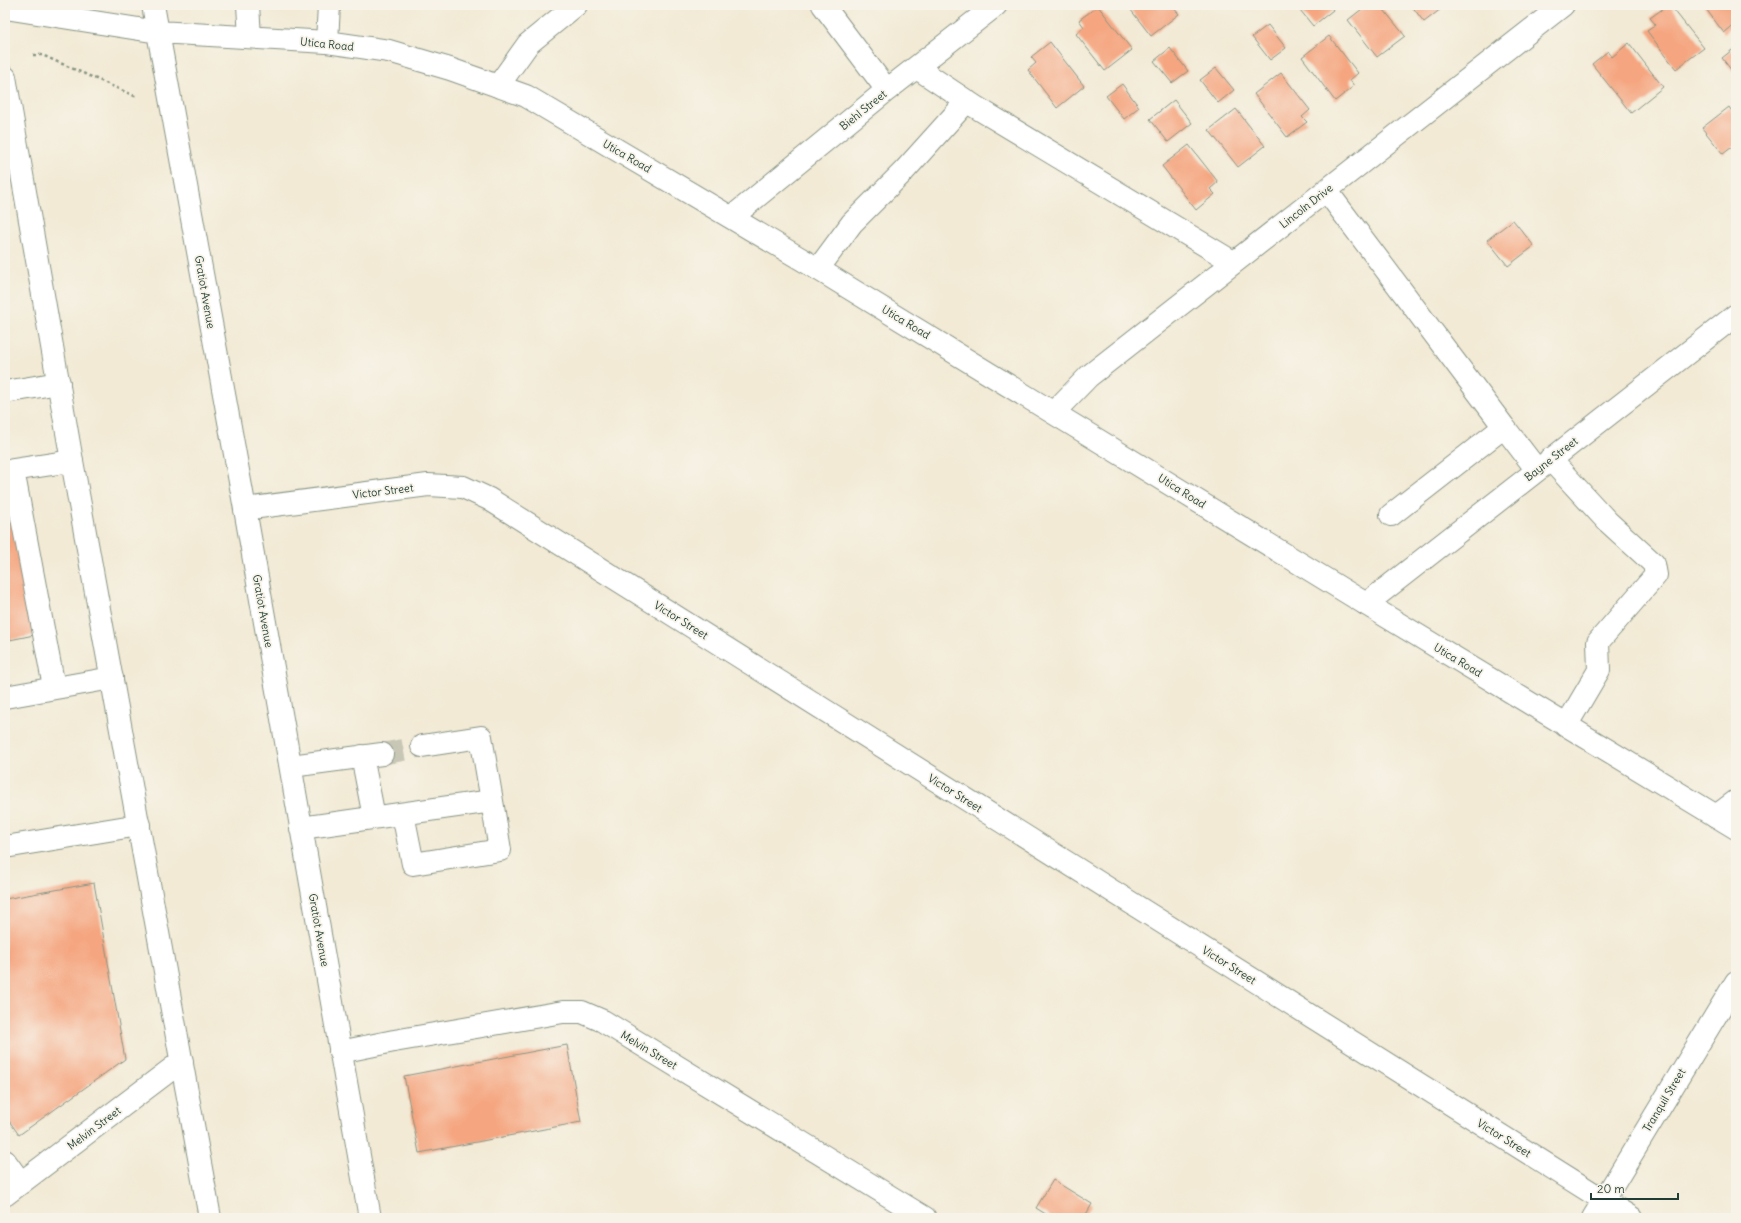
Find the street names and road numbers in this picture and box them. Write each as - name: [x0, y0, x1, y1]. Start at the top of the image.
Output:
- street label: Utica Road: [299, 34, 355, 54]
- street label: Biehl Street: [837, 87, 890, 133]
- street label: Utica Road: [600, 136, 654, 176]
- street label: Lincoln Drive: [1276, 181, 1336, 231]
- street label: Gratiot Avenue: [192, 254, 218, 330]
- street label: Utica Road: [879, 302, 933, 342]
- street label: Bayne Street: [1521, 434, 1581, 484]
- street label: Utica Road: [1155, 471, 1209, 511]
- street label: Victor Street: [352, 480, 415, 502]
- street label: Gratiot Avenue: [250, 573, 276, 649]
- street label: Victor Street: [651, 598, 711, 642]
- street label: Utica Road: [1431, 640, 1485, 680]
- street label: Victor Street: [925, 771, 985, 815]
- street label: Gratiot Avenue: [306, 892, 332, 968]
- street label: Victor Street: [1199, 943, 1259, 987]
- street label: Melvin Street: [618, 1028, 680, 1072]
- street label: Tranquil Street: [1640, 1066, 1689, 1134]
- street label: Melvin Street: [64, 1103, 124, 1153]
- street label: Victor Street: [1474, 1116, 1534, 1160]

